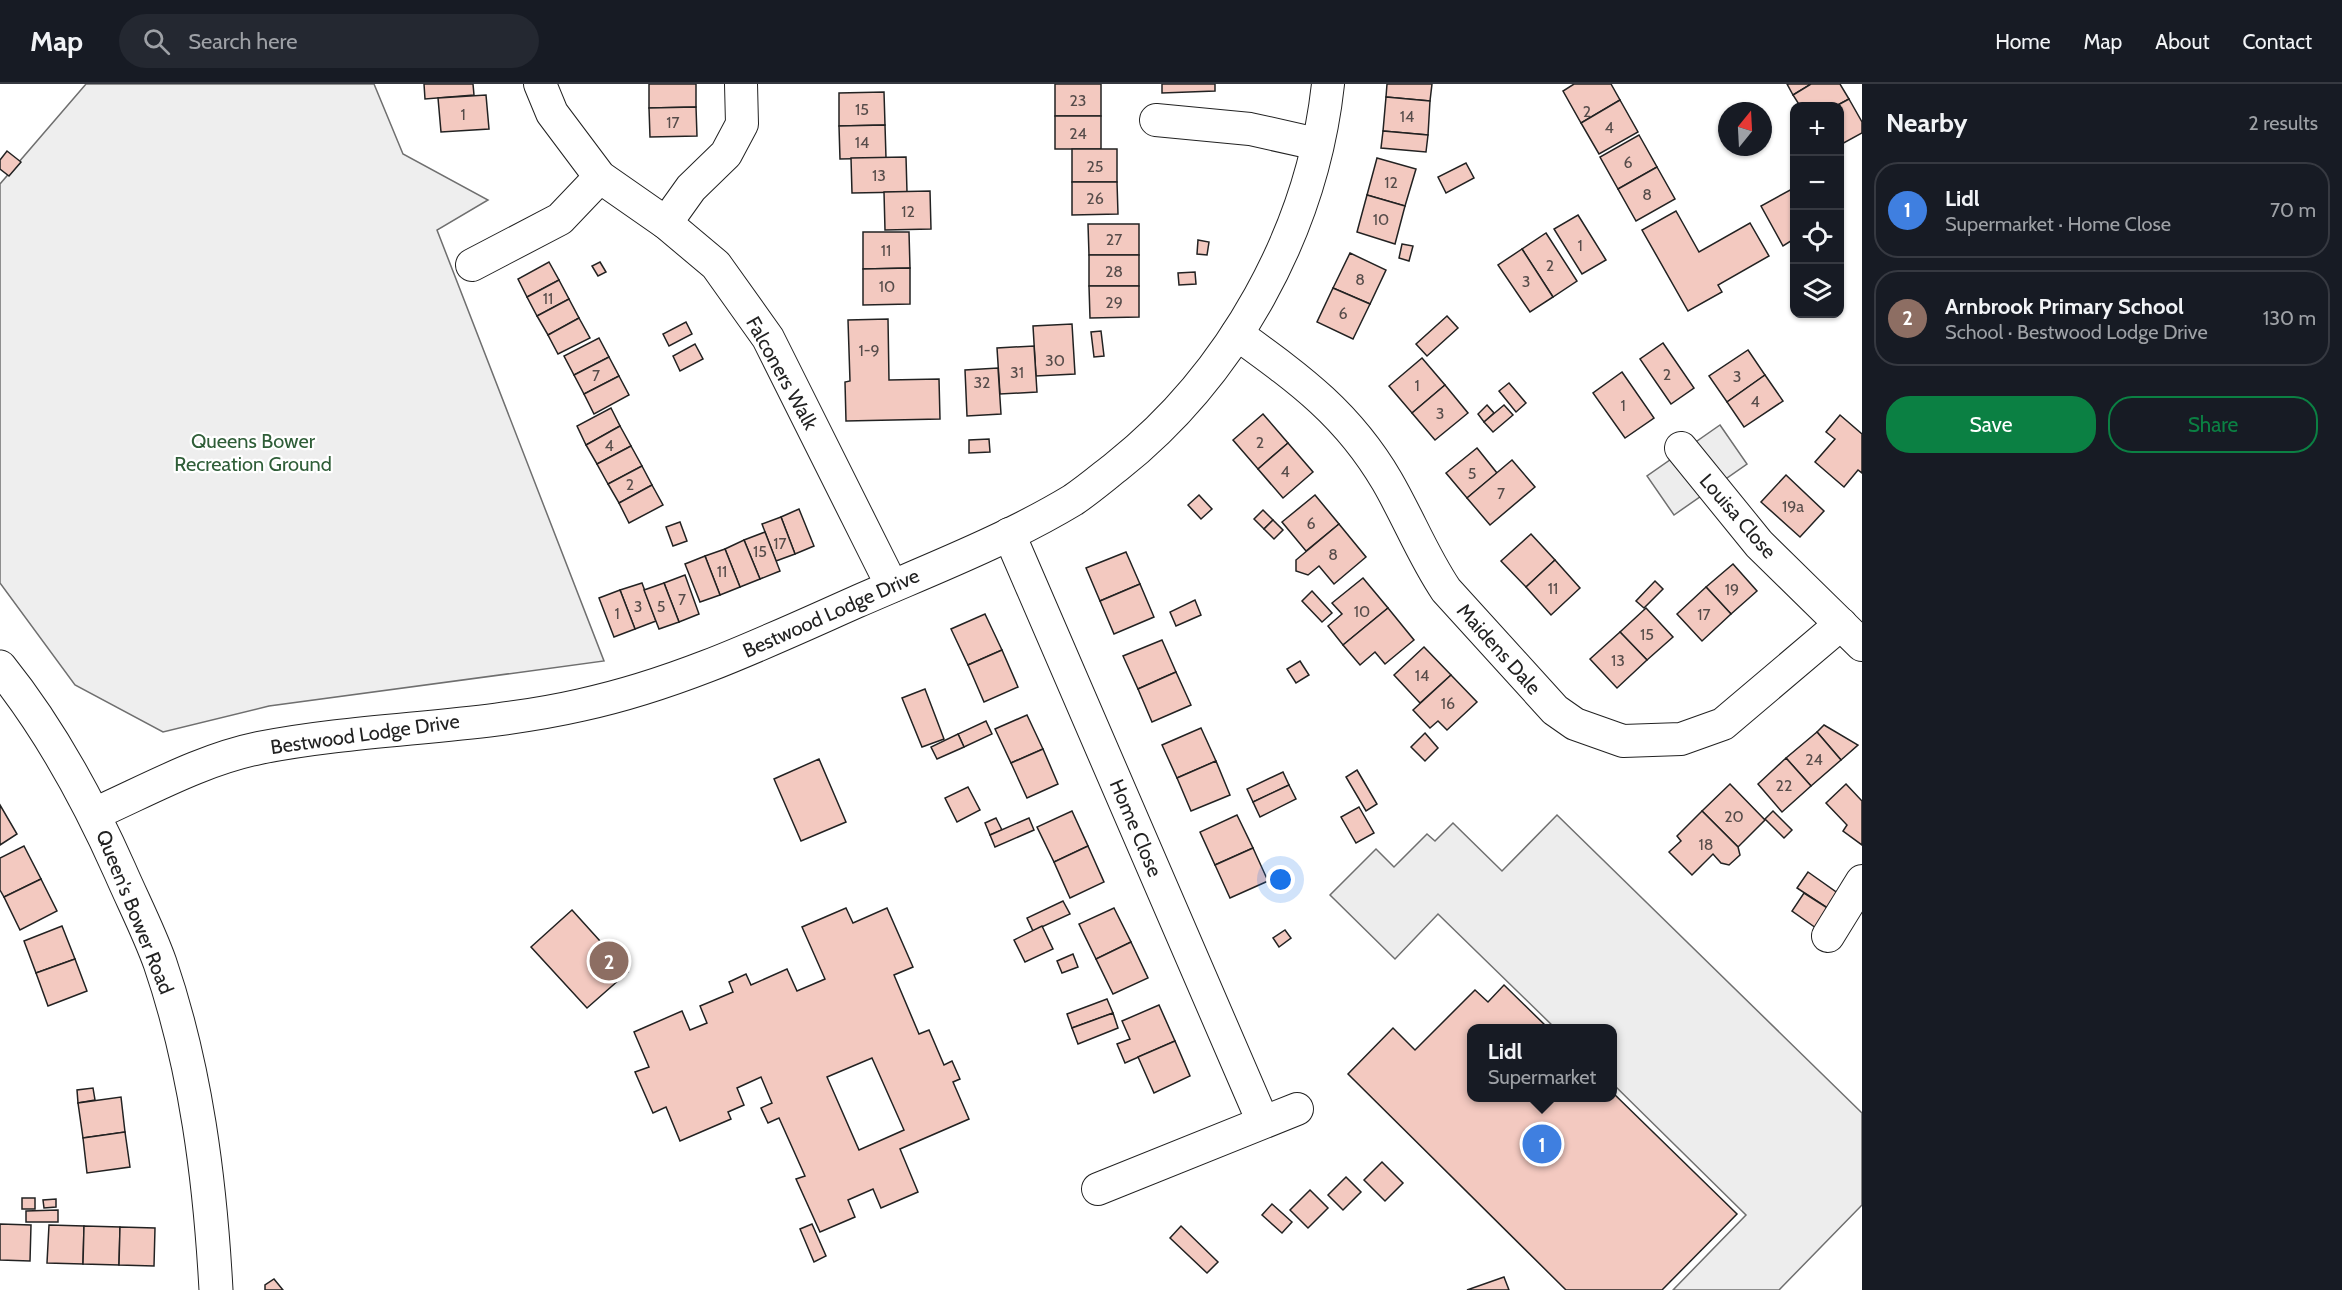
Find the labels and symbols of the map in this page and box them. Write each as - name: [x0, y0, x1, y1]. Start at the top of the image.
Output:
- house number: 23: [1069, 91, 1087, 110]
- house number: 15: [855, 100, 869, 119]
- house number: 2: [1583, 102, 1591, 121]
- north arrow: [1718, 102, 1772, 156]
- house number: 1: [460, 105, 466, 124]
- house number: 14: [1400, 107, 1414, 126]
- house number: 17: [666, 113, 680, 132]
- house number: 4: [1604, 118, 1614, 137]
- house number: 24: [1069, 124, 1087, 143]
- house number: 14: [855, 133, 869, 152]
- house number: 6: [1623, 153, 1633, 172]
- house number: 25: [1086, 157, 1104, 176]
- house number: 13: [872, 166, 886, 185]
- house number: 12: [1384, 173, 1398, 192]
- house number: 8: [1642, 185, 1652, 204]
- house number: 26: [1086, 189, 1104, 208]
- house number: 12: [901, 202, 915, 221]
- house number: 10: [1373, 210, 1389, 229]
- house number: 27: [1106, 230, 1122, 249]
- house number: 1: [1577, 236, 1583, 255]
- house number: 11: [881, 241, 891, 260]
- house number: 2: [1546, 256, 1554, 275]
- house number: 28: [1105, 262, 1123, 281]
- house number: 8: [1355, 270, 1365, 289]
- house number: 3: [1522, 272, 1530, 291]
- house number: 10: [879, 277, 895, 296]
- house number: 11: [543, 289, 553, 308]
- house number: 29: [1105, 293, 1123, 312]
- house number: 6: [1338, 304, 1348, 323]
- street label: Falconers Walk: [741, 312, 823, 434]
- house number: 1-9: [858, 341, 880, 360]
- house number: 30: [1045, 351, 1065, 370]
- house number: 31: [1010, 363, 1024, 382]
- house number: 2: [1663, 365, 1671, 384]
- house number: 7: [592, 366, 600, 385]
- house number: 3: [1733, 367, 1741, 386]
- house number: 32: [973, 373, 991, 392]
- house number: 1: [1414, 376, 1420, 395]
- house number: 4: [1750, 392, 1760, 411]
- house number: 1: [1620, 396, 1626, 415]
- house number: 3: [1436, 404, 1444, 423]
- park label: Queens Bower Recreation Ground: [174, 429, 332, 476]
- house number: 2: [1256, 433, 1264, 452]
- house number: 4: [604, 436, 614, 455]
- house number: 4: [1280, 462, 1290, 481]
- house number: 5: [1468, 464, 1476, 483]
- street label: Louisa Close: [1695, 469, 1781, 563]
- house number: 2: [626, 475, 634, 494]
- house number: 7: [1497, 484, 1505, 503]
- house number: 19a: [1782, 497, 1804, 516]
- house number: 6: [1306, 514, 1316, 533]
- house number: 17: [773, 534, 787, 553]
- house number: 15: [753, 542, 767, 561]
- house number: 8: [1328, 545, 1338, 564]
- house number: 11: [717, 562, 727, 581]
- street label: Bestwood Lodge Drive: [739, 563, 923, 663]
- house number: 11: [1548, 579, 1558, 598]
- house number: 19: [1725, 580, 1739, 599]
- house number: 7: [678, 590, 686, 609]
- house number: 3: [634, 597, 642, 616]
- house number: 5: [657, 597, 665, 616]
- street label: Maidens Dale: [1452, 599, 1546, 699]
- house number: 10: [1354, 602, 1370, 621]
- house number: 1: [614, 604, 620, 623]
- house number: 17: [1697, 605, 1711, 624]
- house number: 15: [1640, 625, 1654, 644]
- house number: 13: [1611, 651, 1625, 670]
- house number: 14: [1415, 666, 1429, 685]
- house number: 16: [1441, 694, 1455, 713]
- street label: Bestwood Lodge Drive: [269, 709, 461, 759]
- house number: 24: [1805, 750, 1823, 769]
- street label: Home Close: [1105, 776, 1167, 880]
- house number: 22: [1776, 776, 1792, 795]
- house number: 20: [1724, 807, 1744, 826]
- street label: Queen's Bower Road: [91, 826, 179, 998]
- house number: 18: [1699, 835, 1713, 854]
- your location: [1266, 865, 1295, 894]
- pin: 2: [590, 938, 628, 984]
- pin: 1: [1522, 1122, 1562, 1166]

